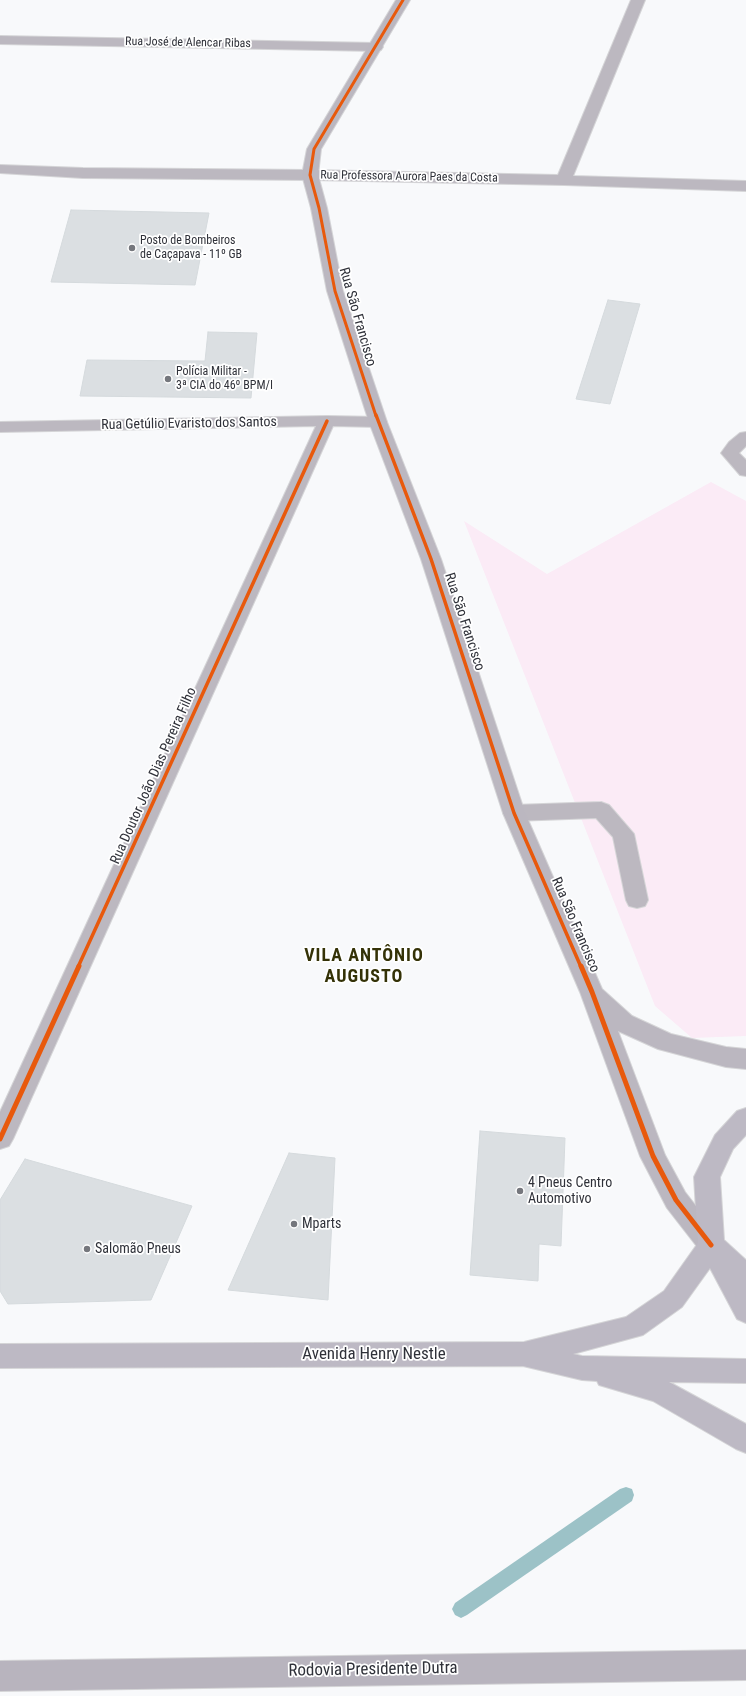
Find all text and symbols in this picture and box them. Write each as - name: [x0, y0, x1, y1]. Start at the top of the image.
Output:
- street label: Rua José de Alencar Ribas: [125, 35, 251, 51]
- street label: Rua Professora Aurora Paes da Costa: [320, 168, 498, 186]
- place label: Posto de Bombeiros de Caçapava - 11º GB: [140, 234, 242, 262]
- marker: Posto de Bombeiros de Caçapava - 11º GB: [127, 243, 137, 253]
- street label: Rua São Francisco: [335, 266, 379, 368]
- place label: Polícia Militar - 3ª CIA do 46º BPM/I: [176, 365, 273, 393]
- marker: Polícia Militar - 3ª CIA do 46º BPM/I: [163, 374, 173, 384]
- street label: Rua Getúlio Evaristo dos Santos: [101, 414, 277, 434]
- street label: Rua São Francisco: [440, 571, 488, 673]
- street label: Rua Doutor João Dias Pereira Filho: [107, 685, 201, 867]
- street label: Rua São Francisco: [547, 875, 603, 975]
- district label: VILA ANTÔNIO AUGUSTO: [304, 945, 424, 988]
- place label: 4 Pneus Centro Automotivo: [528, 1175, 612, 1208]
- marker: 4 Pneus Centro Automotivo: [515, 1186, 525, 1196]
- place label: Mparts: [302, 1216, 341, 1232]
- marker: Mparts: [289, 1219, 299, 1229]
- place label: Salomão Pneus: [95, 1241, 181, 1257]
- marker: Salomão Pneus: [82, 1244, 92, 1254]
- street label: Avenida Henry Nestle: [302, 1345, 446, 1365]
- street label: Rodovia Presidente Dutra: [288, 1658, 458, 1682]

